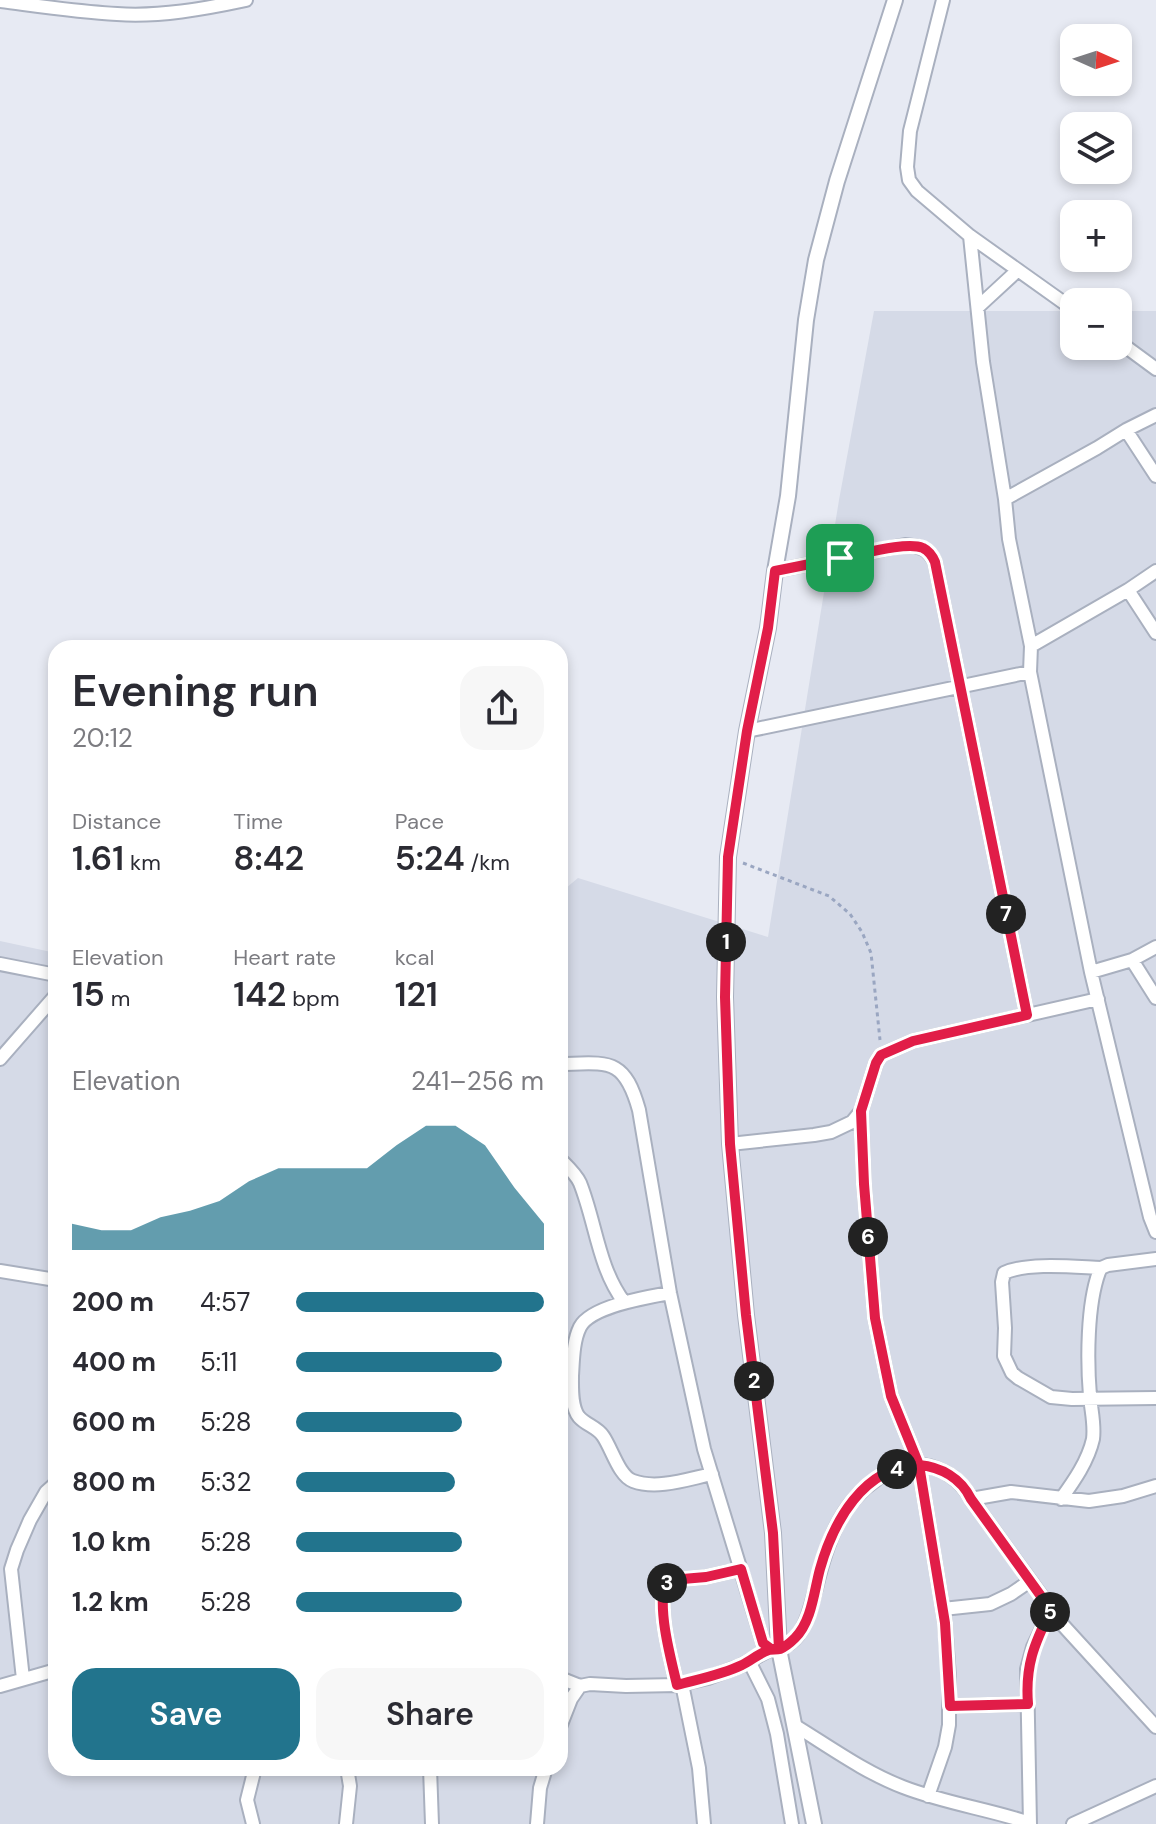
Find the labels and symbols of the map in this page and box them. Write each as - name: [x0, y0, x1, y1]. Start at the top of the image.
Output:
- north arrow: [1060, 24, 1132, 96]
- pin: [806, 524, 874, 592]
- pin: 7: [986, 894, 1026, 934]
- pin: 1: [706, 922, 746, 962]
- pin: 6: [848, 1217, 888, 1257]
- pin: 2: [734, 1361, 774, 1401]
- pin: 4: [877, 1449, 917, 1489]
- pin: 3: [647, 1563, 687, 1603]
- pin: 5: [1030, 1592, 1070, 1632]

